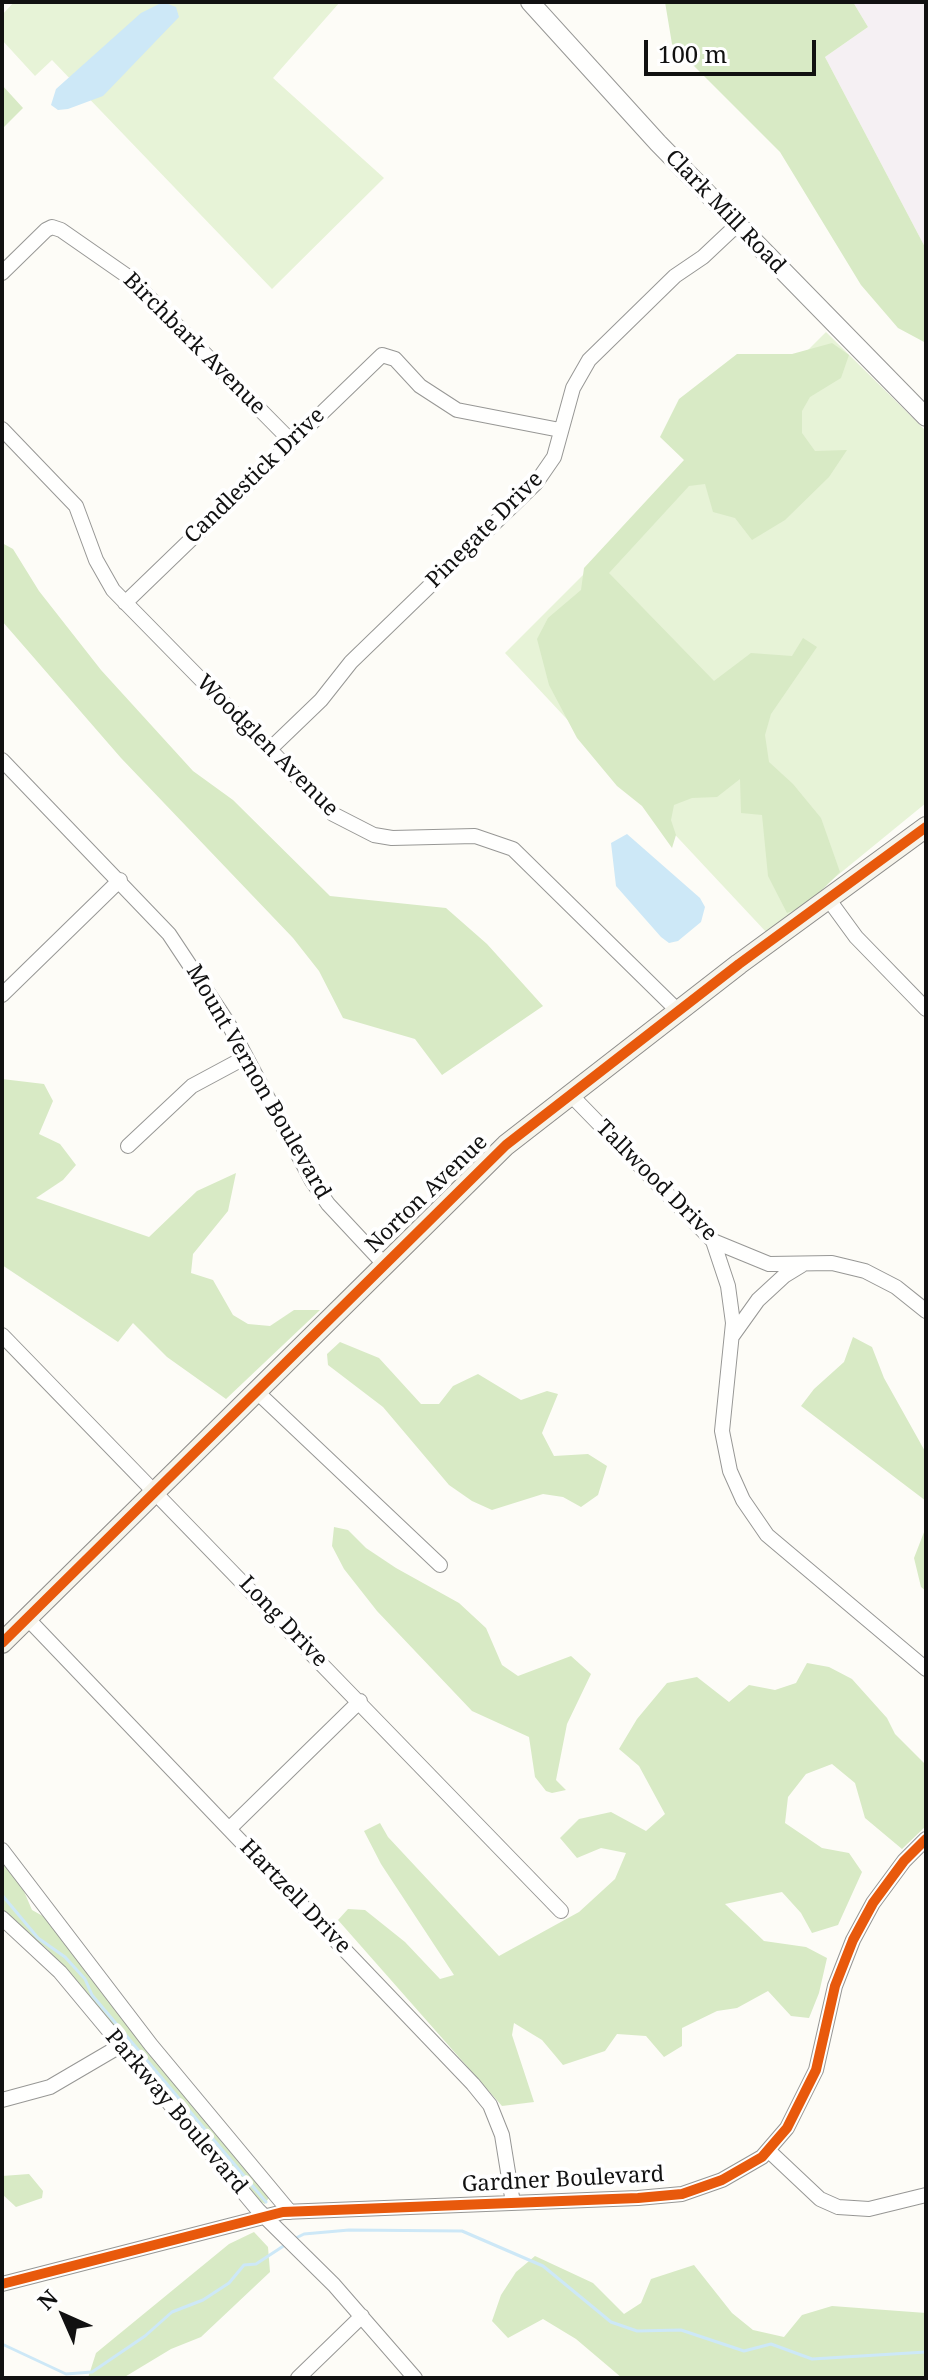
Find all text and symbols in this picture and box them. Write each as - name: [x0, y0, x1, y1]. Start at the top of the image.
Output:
- scale bar: [648, 24, 820, 74]
- text: 100 m: [658, 37, 727, 70]
- street label: Clark Mill Road: [659, 145, 791, 279]
- street label: Birchbark Avenue: [117, 267, 271, 421]
- street label: Candlestick Drive: [180, 403, 330, 549]
- street label: Pinegate Drive: [421, 466, 549, 594]
- street label: Woodglen Avenue: [191, 670, 343, 822]
- street label: Mount Vernon Boulevard: [180, 960, 336, 1204]
- street label: Tallwood Drive: [590, 1115, 722, 1247]
- street label: Norton Avenue: [361, 1129, 493, 1259]
- street label: Long Drive: [233, 1571, 333, 1673]
- street label: Hartzell Drive: [234, 1835, 356, 1959]
- street label: Parkway Boulevard: [99, 2024, 253, 2200]
- street label: Gardner Boulevard: [461, 2162, 665, 2198]
- north arrow: [24, 2276, 104, 2356]
- text: N: [30, 2282, 64, 2316]

